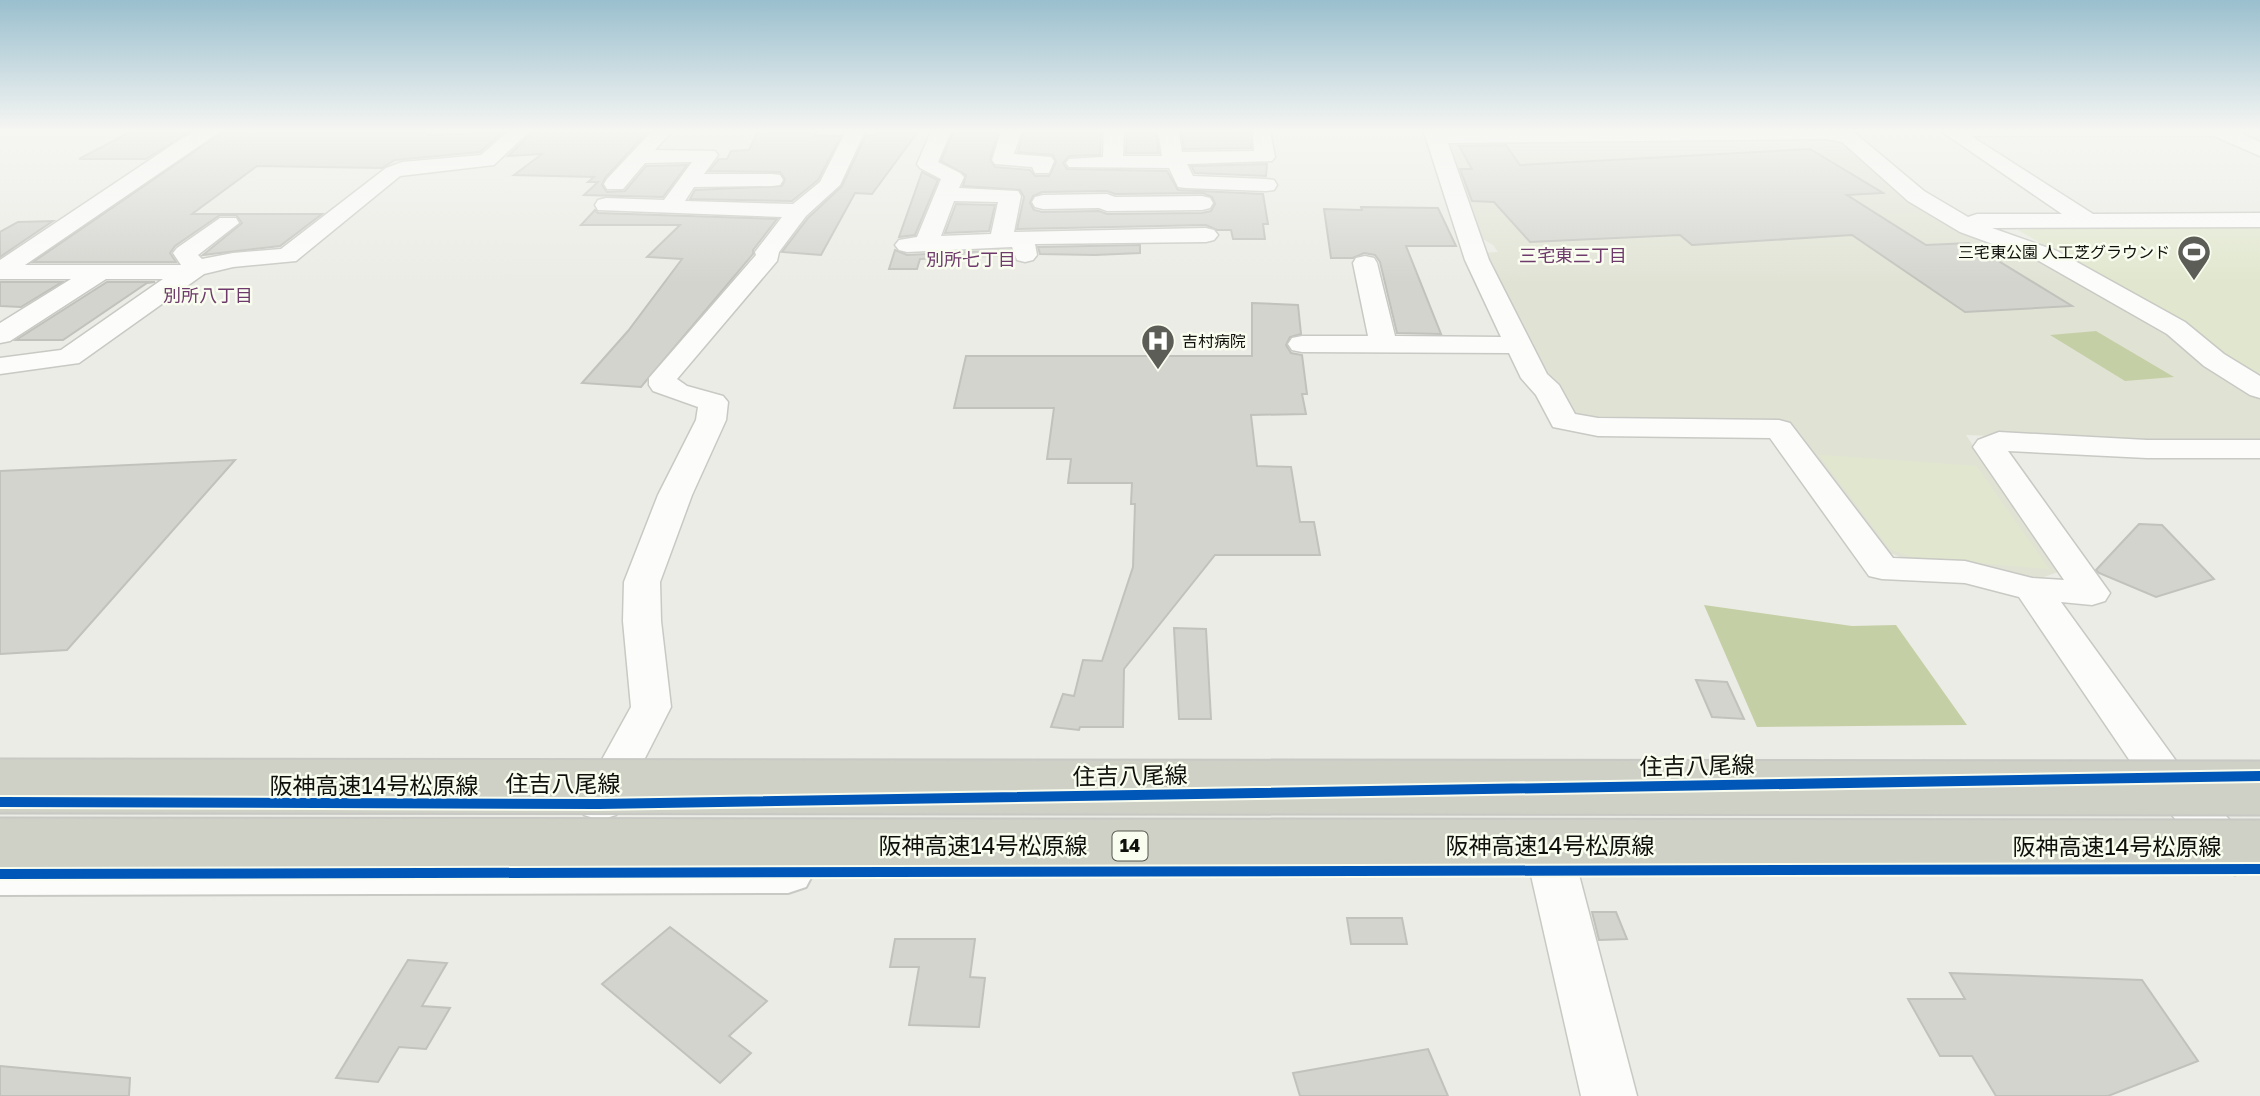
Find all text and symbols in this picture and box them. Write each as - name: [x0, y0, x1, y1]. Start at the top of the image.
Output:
- sports icon: 三宅東公園 人工芝グラウンド: [2175, 233, 2213, 282]
- place label: 三宅東公園 人工芝グラウンド: [1958, 242, 2170, 262]
- district label: 三宅東三丁目: [1519, 244, 1627, 266]
- district label: 別所七丁目: [926, 248, 1016, 270]
- district label: 別所八丁目: [163, 284, 253, 306]
- hospital icon: 吉村病院: [1139, 322, 1177, 371]
- place label: 吉村病院: [1182, 331, 1246, 351]
- street label: 住吉八尾線: [1639, 750, 1755, 780]
- street label: 住吉八尾線: [1072, 760, 1188, 790]
- street label: 住吉八尾線: [506, 769, 621, 797]
- street label: 阪神高速14号松原線: [269, 771, 479, 799]
- street label: 阪神高速14号松原線: [878, 831, 1088, 859]
- street label: 阪神高速14号松原線: [1445, 831, 1655, 859]
- road number: 14: [1112, 832, 1148, 860]
- street label: 阪神高速14号松原線: [2012, 832, 2222, 860]

